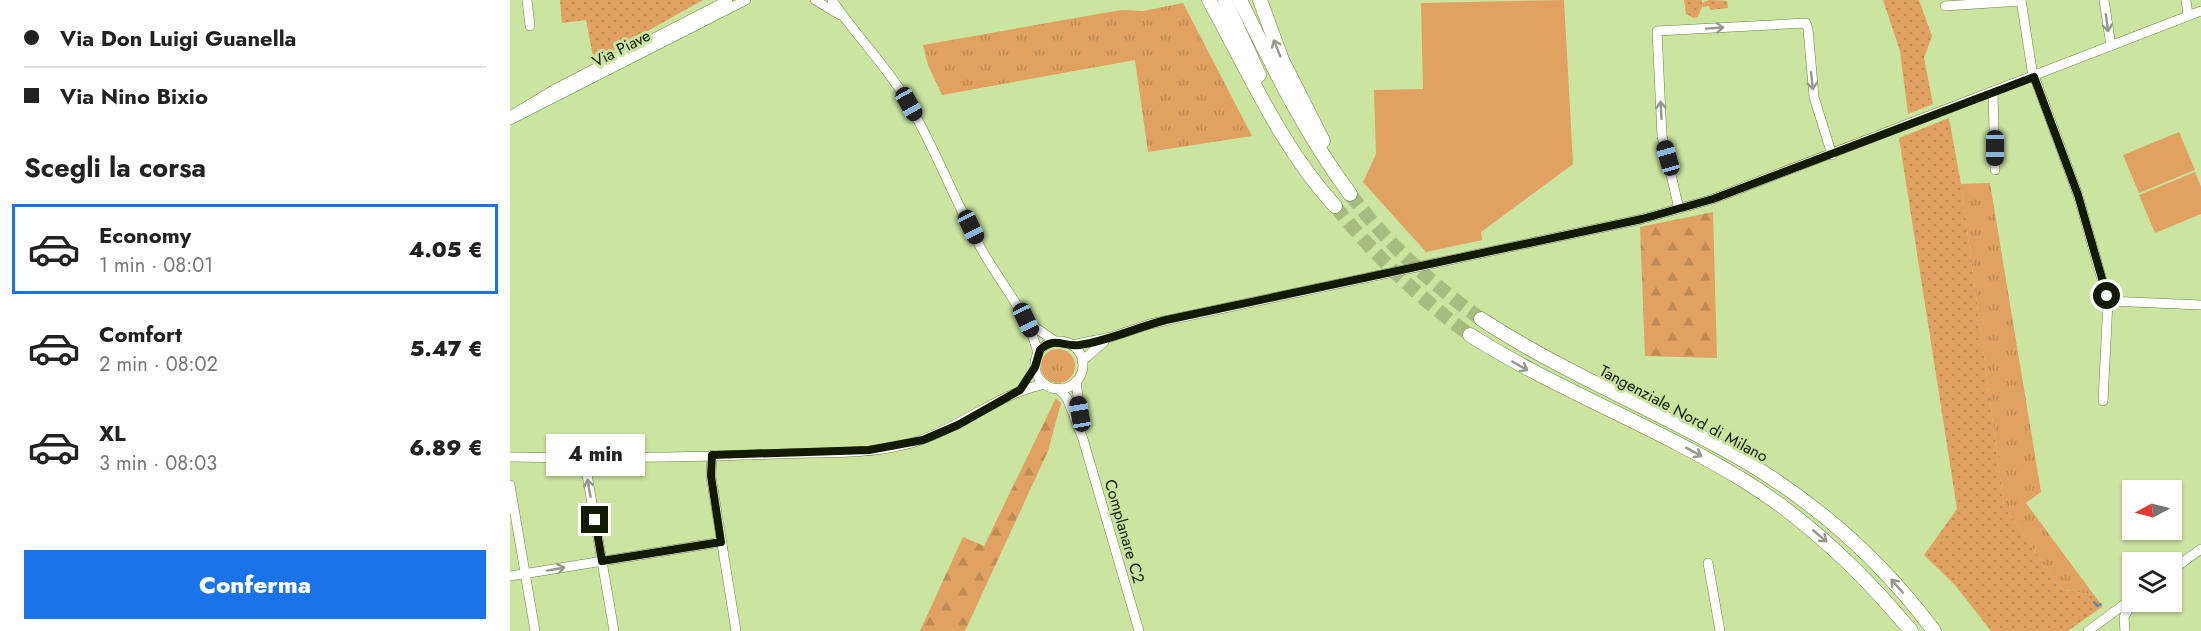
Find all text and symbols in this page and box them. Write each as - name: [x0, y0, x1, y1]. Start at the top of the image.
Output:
- one-way arrow: [2102, 13, 2113, 32]
- text: Via Don Luigi Guanella: [60, 22, 296, 54]
- one-way arrow: [1705, 22, 1725, 33]
- street label: Via Piave: [588, 24, 654, 73]
- one-way arrow: [1271, 39, 1282, 58]
- one-way arrow: [1807, 70, 1818, 90]
- text: Via Nino Bixio: [60, 80, 208, 112]
- car: [892, 84, 926, 124]
- one-way arrow: [1655, 101, 1666, 121]
- car: [1986, 130, 2004, 166]
- car: [1654, 138, 1682, 178]
- text: Scegli la corsa: [24, 148, 206, 187]
- car: [955, 207, 987, 247]
- text: Economy: [99, 219, 191, 251]
- icon: car: [27, 222, 81, 276]
- text: 4.05 €: [408, 233, 483, 265]
- text: 1 min · 08:01: [99, 251, 213, 280]
- route start: [2093, 282, 2120, 309]
- car: [1010, 300, 1042, 340]
- text: Comfort: [99, 318, 182, 350]
- icon: car: [27, 321, 81, 375]
- text: 5.47 €: [410, 332, 483, 364]
- text: 2 min · 08:02: [99, 350, 218, 379]
- street label: Tangenziale Nord di Milano: [1595, 359, 1772, 468]
- one-way arrow: [1511, 360, 1528, 372]
- car: [1068, 395, 1092, 433]
- text: XL: [99, 417, 126, 449]
- icon: car: [27, 420, 81, 474]
- text: 6.89 €: [409, 431, 483, 463]
- callout: 4 min: [546, 433, 644, 475]
- text: 4 min: [568, 440, 623, 469]
- one-way arrow: [1685, 447, 1702, 459]
- text: 3 min · 08:03: [99, 449, 217, 478]
- street label: Complanare C2: [1099, 476, 1150, 586]
- one-way arrow: [584, 479, 595, 499]
- north arrow: [2122, 480, 2182, 540]
- map controls: [2122, 480, 2182, 612]
- route end: [581, 506, 608, 533]
- one-way arrow: [1812, 529, 1828, 542]
- button: Conferma: [24, 550, 486, 619]
- button: layers: [2122, 552, 2182, 612]
- one-way arrow: [546, 563, 565, 574]
- one-way arrow: [1890, 578, 1904, 593]

